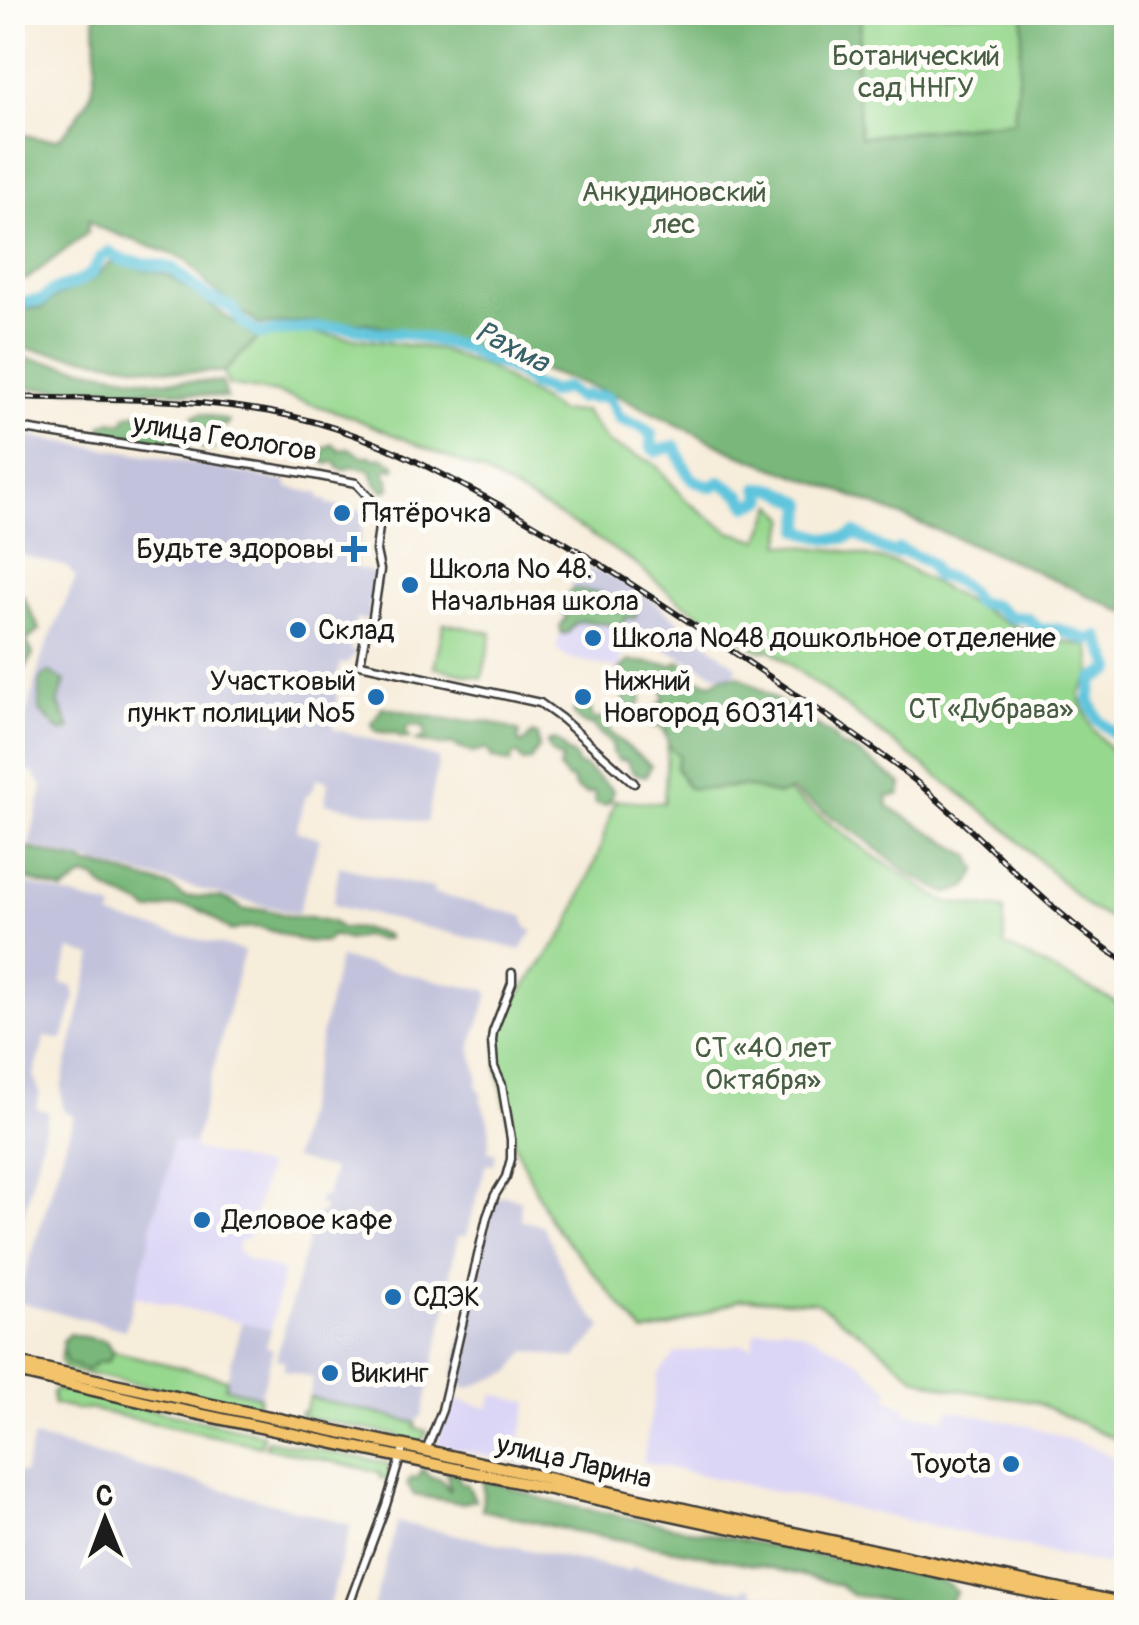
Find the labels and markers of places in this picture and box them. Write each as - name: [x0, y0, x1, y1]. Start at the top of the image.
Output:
- place label: Пятёрочка: [362, 496, 491, 531]
- marker: Пятёрочка: [331, 502, 353, 524]
- place label: Будьте здоровы: [136, 532, 334, 567]
- marker: Будьте здоровы: [343, 538, 365, 560]
- place label: Школа № 48. Начальная школа: [430, 552, 639, 619]
- marker: Школа № 48. Начальная школа: [399, 574, 421, 596]
- place label: Склад: [318, 613, 394, 648]
- marker: Склад: [287, 619, 309, 641]
- place label: Школа №48 дошкольное отделение: [613, 621, 1056, 656]
- marker: Школа №48 дошкольное отделение: [582, 627, 604, 649]
- place label: Участковый пункт полиции №5: [127, 664, 356, 731]
- place label: Нижний Новгород 603141: [603, 664, 814, 731]
- marker: Участковый пункт полиции №5: [365, 686, 387, 708]
- marker: Нижний Новгород 603141: [572, 686, 594, 708]
- place label: Деловое кафе: [221, 1203, 392, 1238]
- marker: Деловое кафе: [191, 1209, 213, 1231]
- place label: СДЭК: [413, 1280, 480, 1315]
- marker: СДЭК: [382, 1286, 404, 1308]
- place label: Викинг: [350, 1356, 429, 1391]
- marker: Викинг: [319, 1362, 341, 1384]
- place label: Toyota: [910, 1447, 991, 1482]
- marker: Toyota: [1000, 1453, 1022, 1475]

